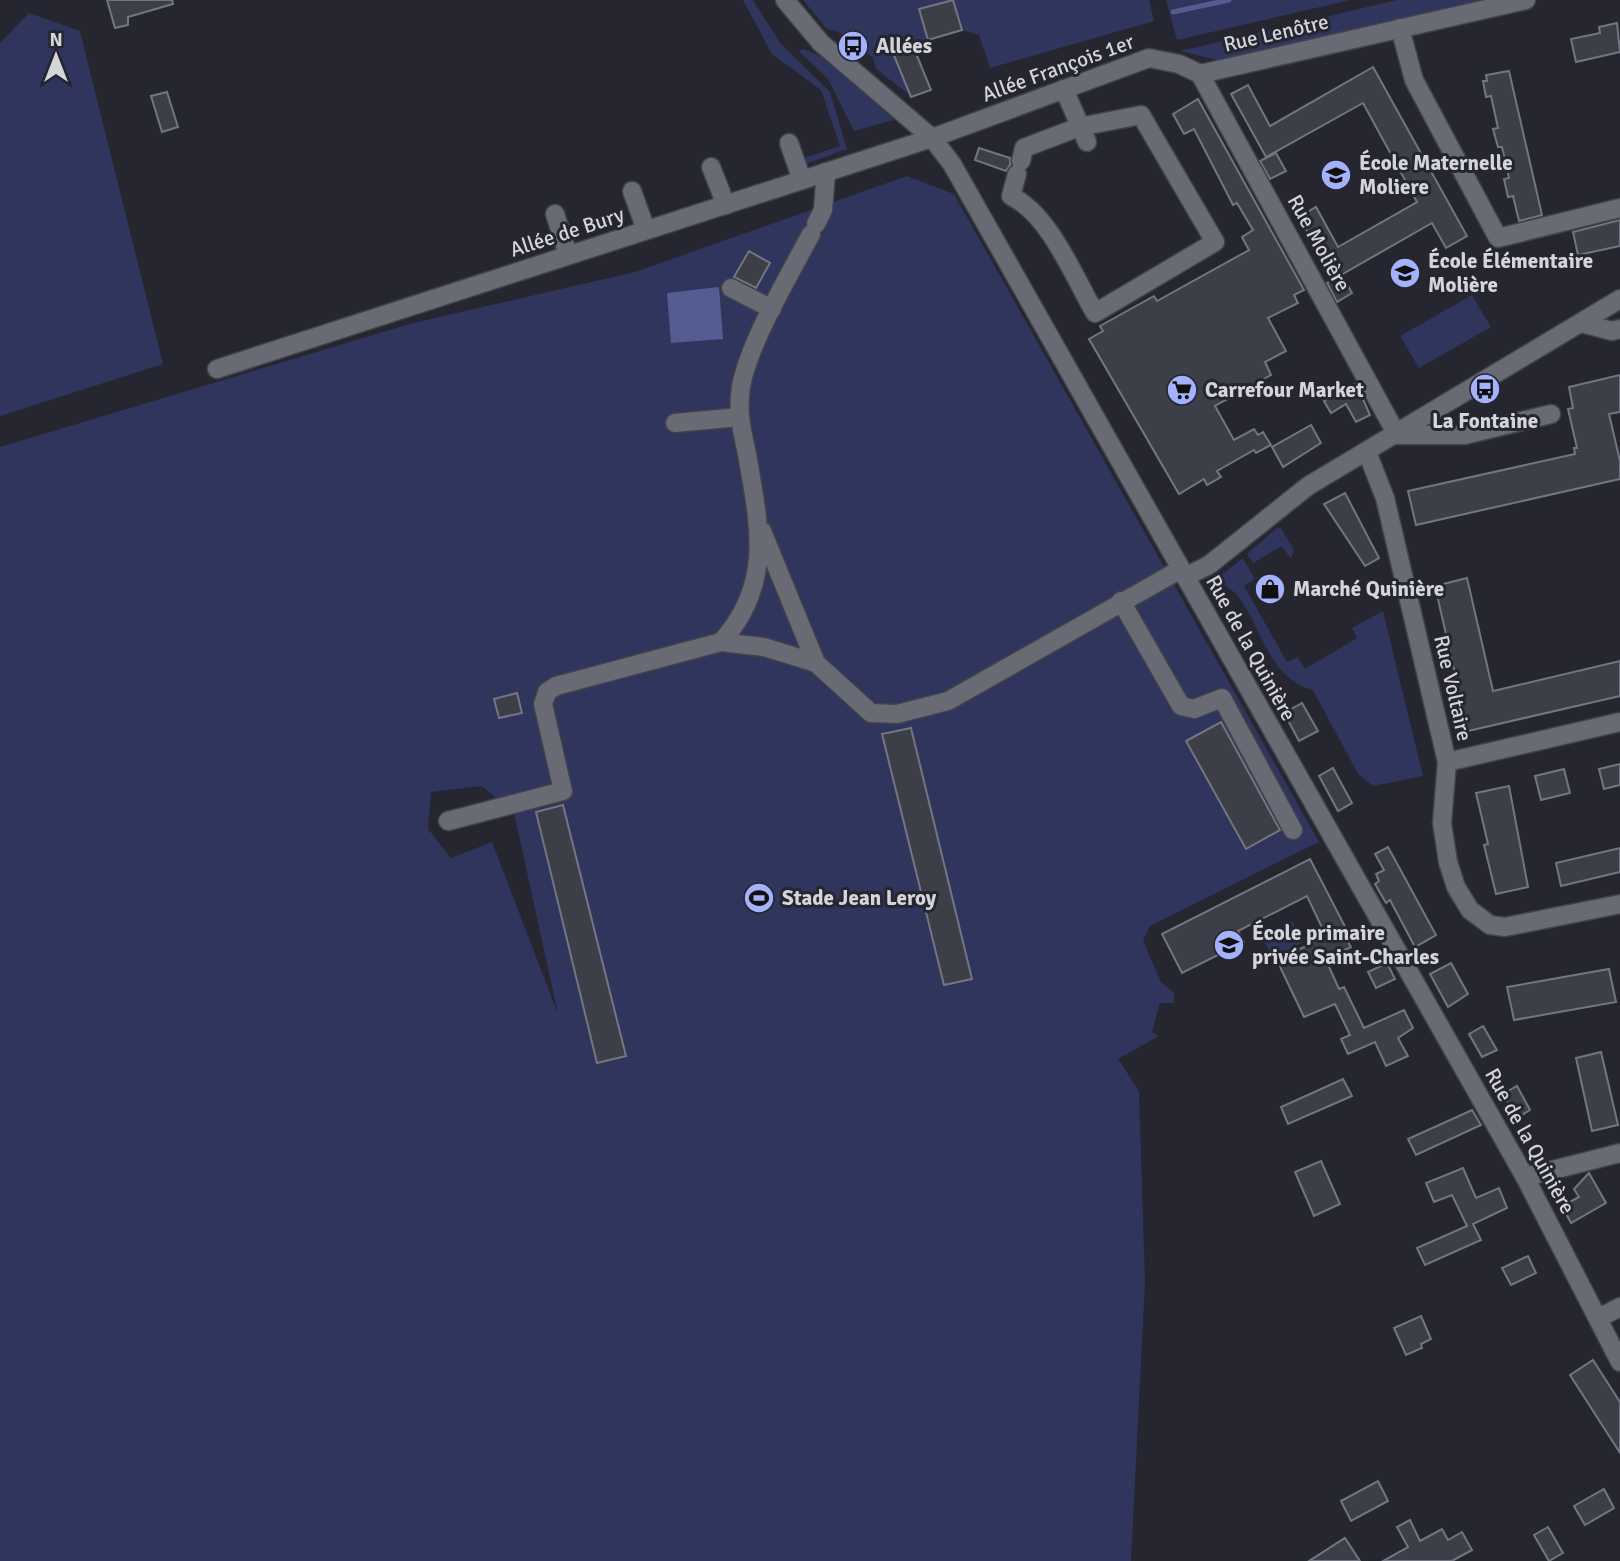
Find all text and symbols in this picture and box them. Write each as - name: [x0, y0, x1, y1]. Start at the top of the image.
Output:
- street label: Rue Lenôtre: [1221, 8, 1331, 58]
- north arrow: [21, 21, 91, 91]
- text: N: [49, 28, 63, 52]
- street label: Allée François 1er: [978, 28, 1138, 108]
- bus stop icon: Allées: [836, 29, 870, 63]
- place label: Allées: [876, 33, 932, 59]
- place label: École Maternelle Moliere: [1359, 149, 1513, 200]
- school or university icon: École Maternelle Moliere: [1319, 158, 1353, 192]
- street label: Rue Molière: [1282, 190, 1356, 296]
- street label: Allée de Bury: [507, 201, 628, 263]
- place label: École Élémentaire Molière: [1428, 247, 1593, 298]
- school or university icon: École Élémentaire Molière: [1388, 256, 1422, 290]
- bus stop icon: La Fontaine: [1468, 372, 1502, 406]
- supermarket icon: Carrefour Market: [1165, 373, 1199, 407]
- place label: Carrefour Market: [1205, 377, 1364, 403]
- place label: La Fontaine: [1432, 408, 1538, 434]
- street label: Rue de la Quinière: [1200, 571, 1302, 725]
- shop icon: Marché Quinière: [1253, 572, 1287, 606]
- place label: Marché Quinière: [1293, 576, 1444, 602]
- street label: Rue Voltaire: [1428, 632, 1478, 744]
- sports icon: Stade Jean Leroy: [742, 881, 776, 915]
- place label: Stade Jean Leroy: [782, 885, 937, 911]
- place label: École primaire privée Saint-Charles: [1252, 919, 1439, 970]
- school or university icon: École primaire privée Saint-Charles: [1212, 928, 1246, 962]
- street label: Rue de la Quinière: [1479, 1064, 1581, 1218]

